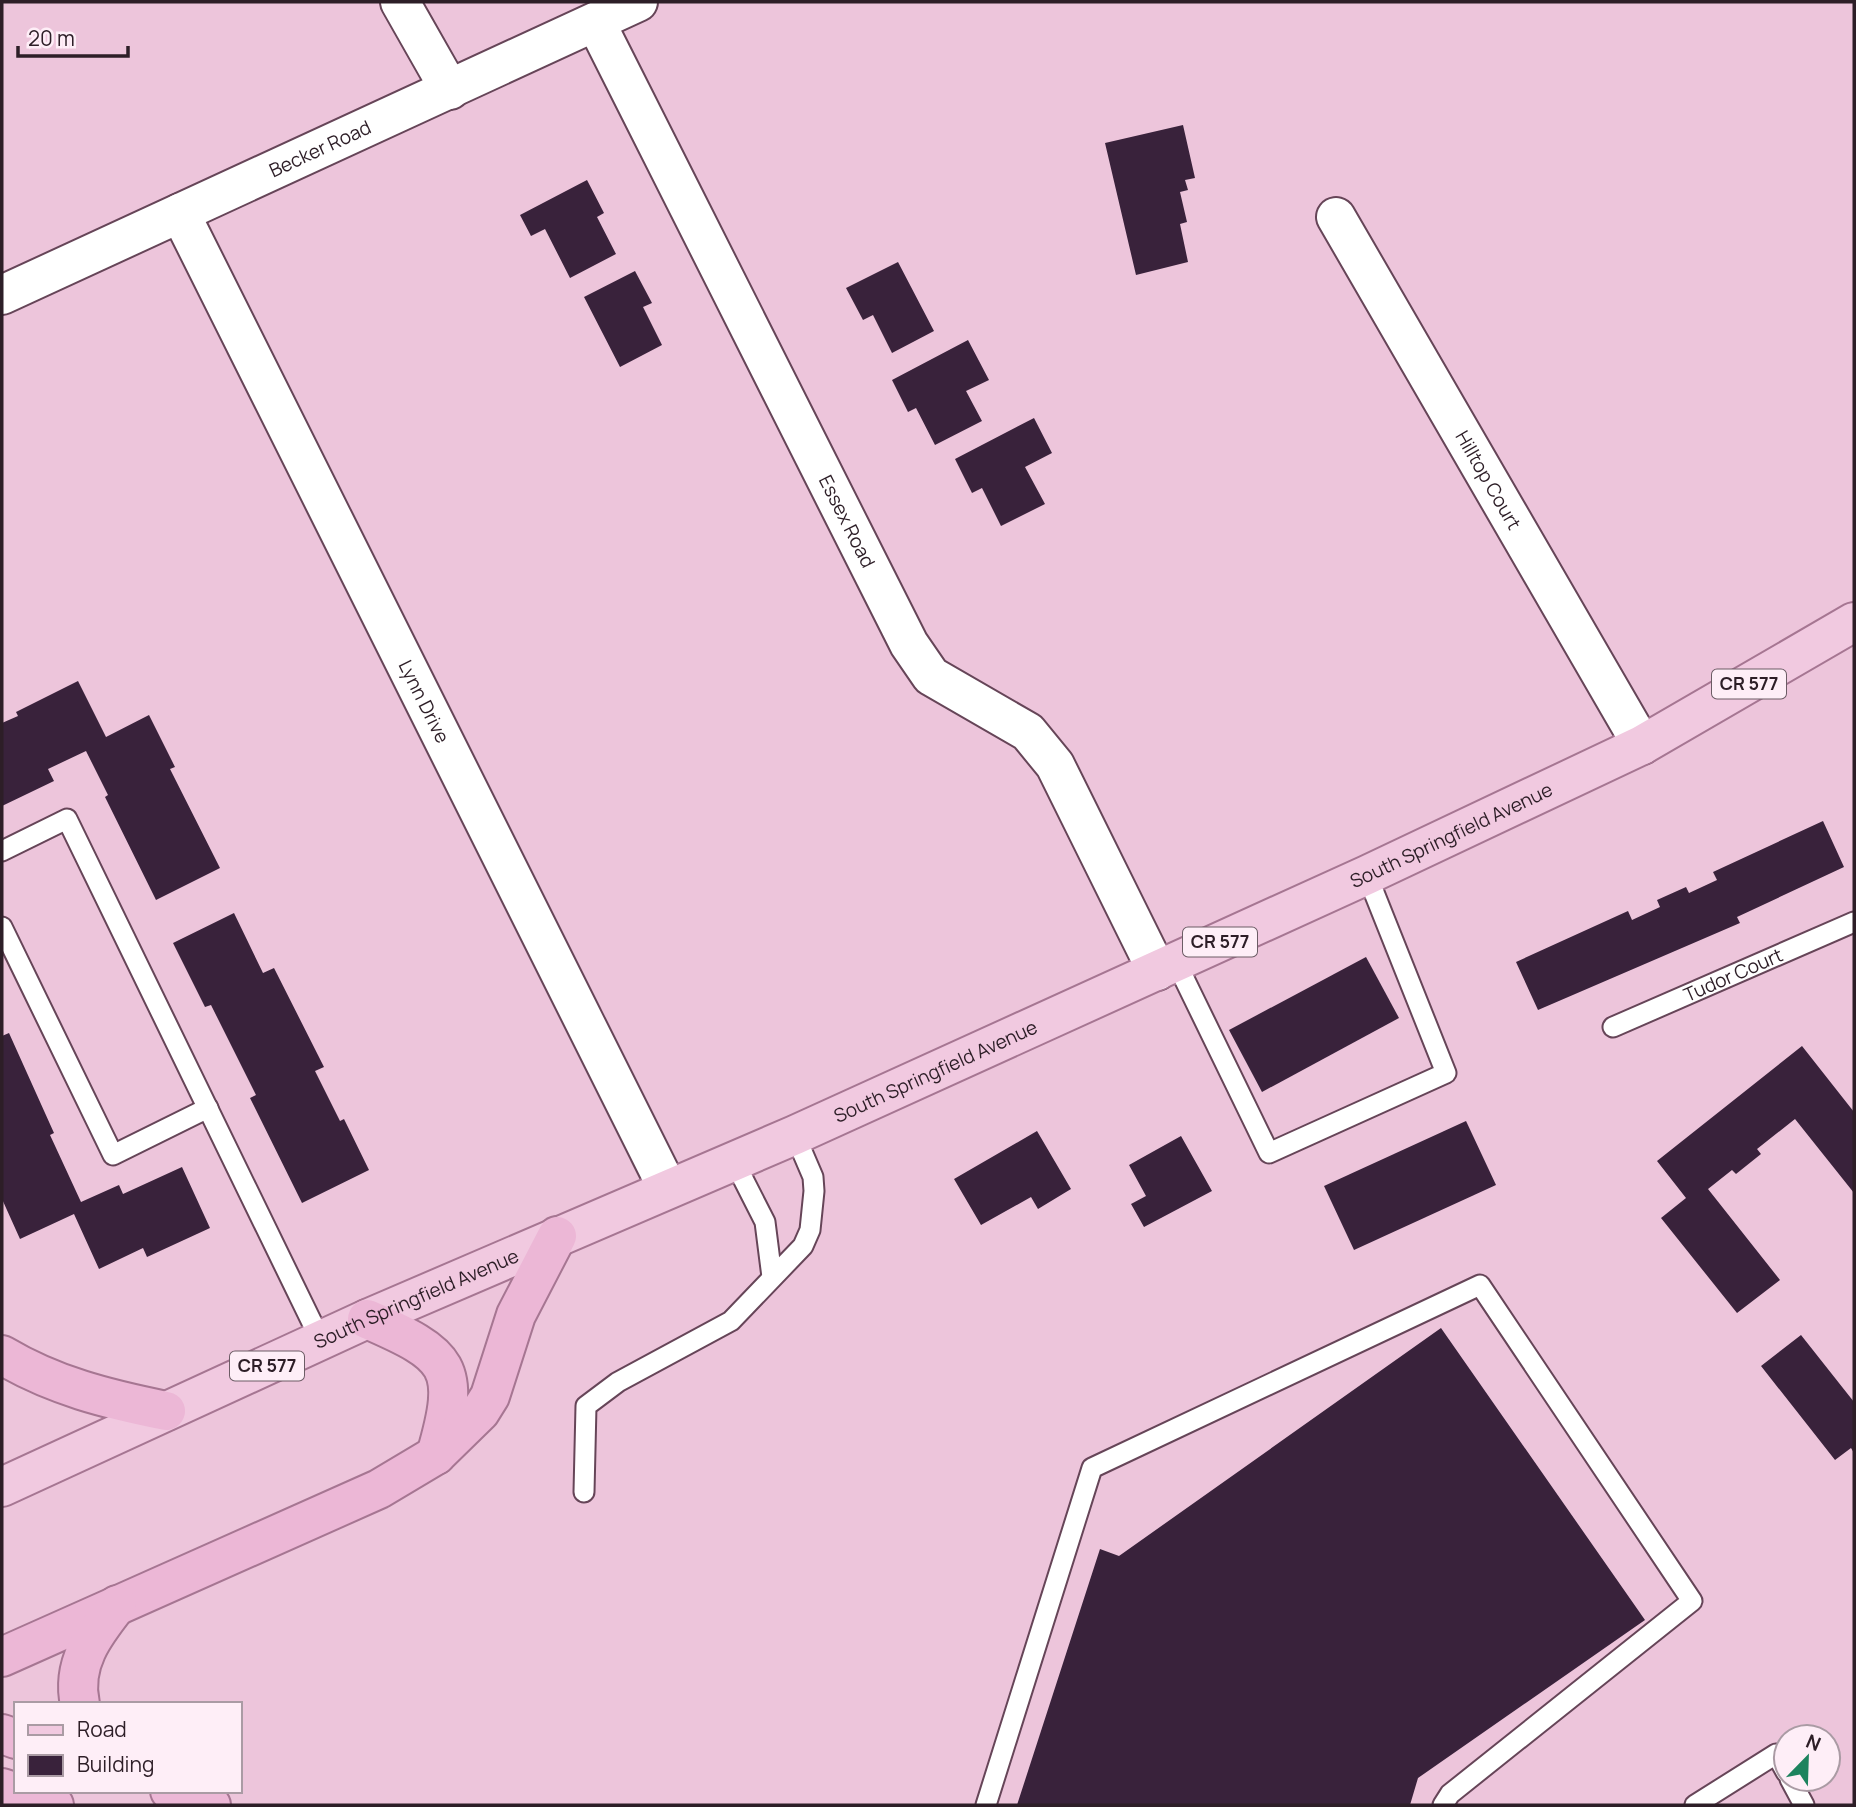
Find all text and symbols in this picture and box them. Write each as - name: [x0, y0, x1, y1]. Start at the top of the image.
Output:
- scale bar: [18, 14, 128, 58]
- text: 20 m: [28, 24, 75, 52]
- street label: Becker Road: [265, 114, 375, 183]
- street label: Hilltop Court: [1449, 426, 1527, 534]
- street label: Essex Road: [813, 471, 881, 572]
- street label: Lynn Drive: [393, 655, 456, 747]
- road number: CR 577: [1712, 670, 1786, 698]
- street label: South Springfield Avenue: [1346, 776, 1557, 894]
- road number: CR 577: [1183, 928, 1257, 957]
- street label: Tudor Court: [1680, 942, 1787, 1008]
- street label: South Springfield Avenue: [830, 1014, 1041, 1129]
- street label: South Springfield Avenue: [310, 1242, 523, 1355]
- road number: CR 577: [230, 1352, 304, 1380]
- legend: [14, 1702, 242, 1793]
- text: Road: [77, 1715, 127, 1743]
- north arrow: [1772, 1723, 1842, 1793]
- text: N: [1802, 1728, 1825, 1757]
- text: Building: [77, 1750, 154, 1778]

